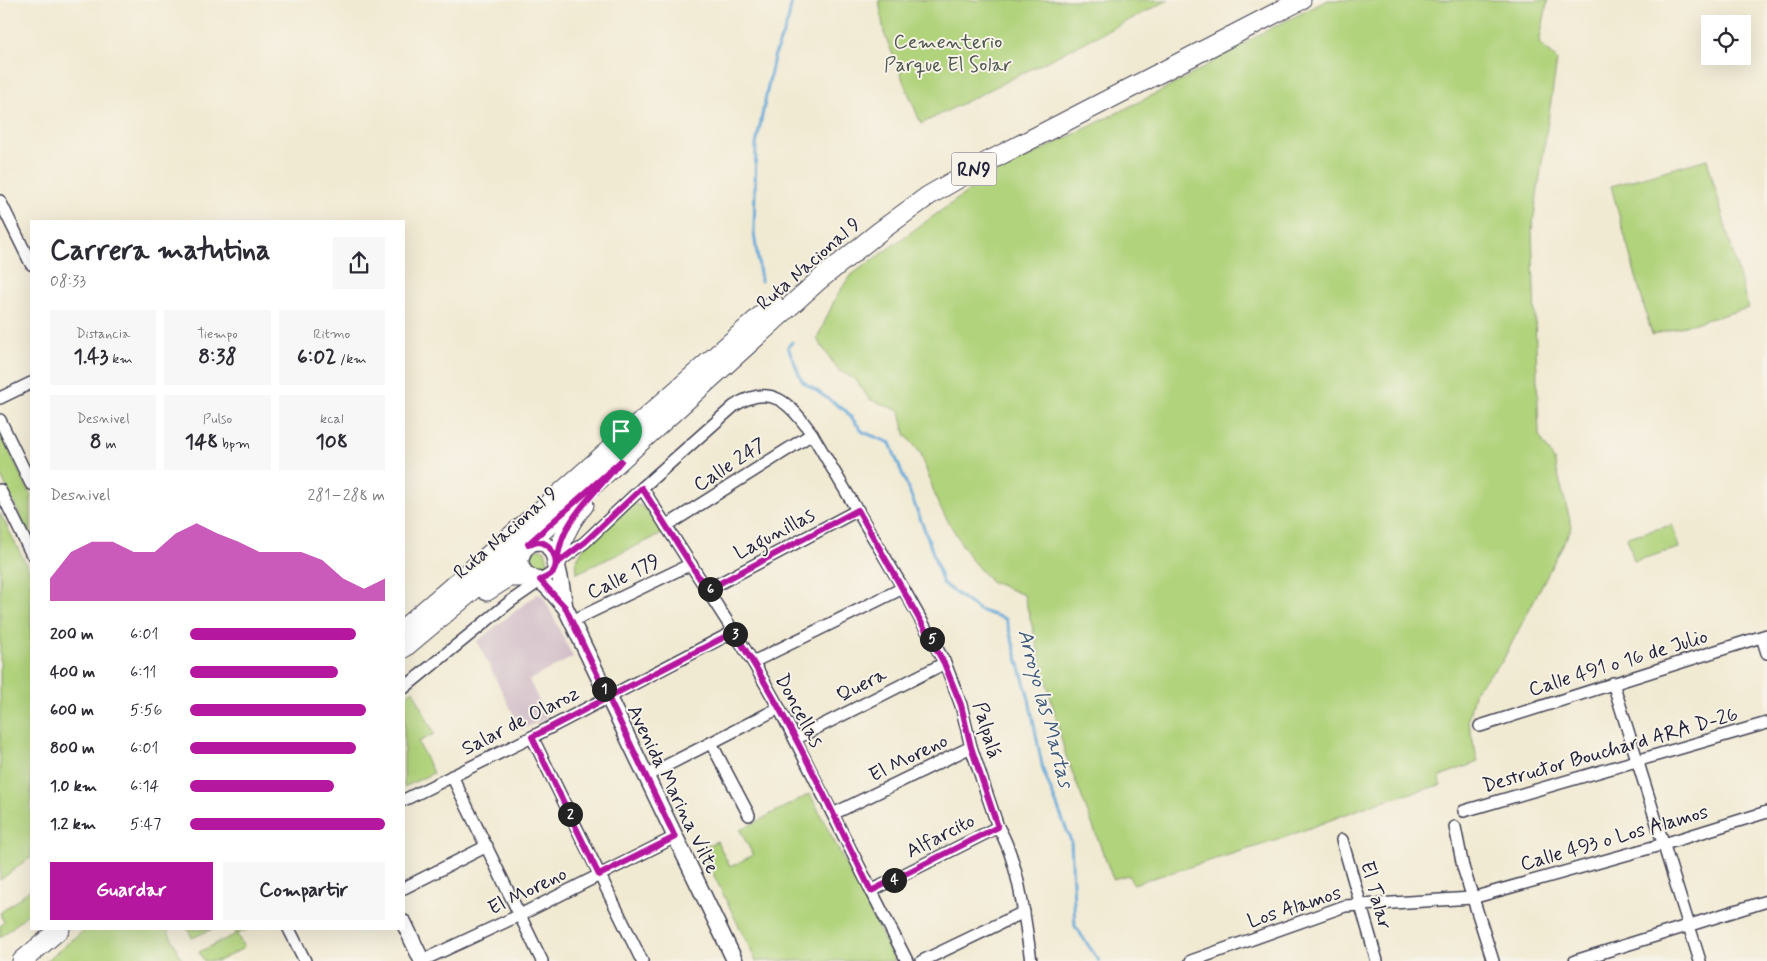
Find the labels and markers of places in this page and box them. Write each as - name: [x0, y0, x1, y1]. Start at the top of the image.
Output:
- pin: [600, 410, 642, 461]
- pin: 6: [698, 576, 722, 602]
- pin: 3: [722, 622, 748, 646]
- pin: 5: [920, 626, 944, 652]
- pin: 1: [592, 676, 616, 702]
- pin: 2: [558, 802, 582, 826]
- pin: 4: [882, 868, 906, 892]

